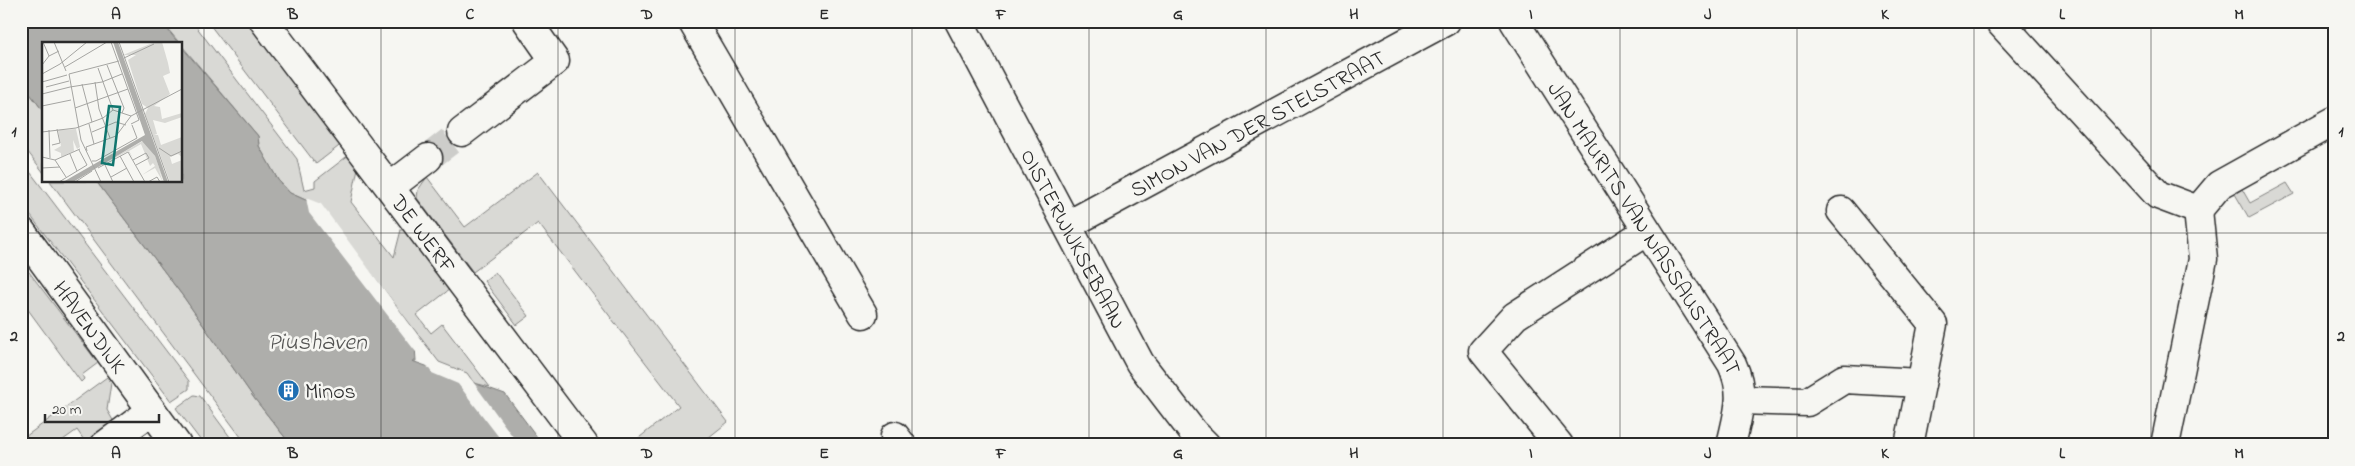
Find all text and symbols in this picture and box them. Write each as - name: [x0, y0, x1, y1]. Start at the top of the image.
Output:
- text: A: [111, 3, 121, 27]
- text: B: [287, 3, 299, 27]
- text: C: [466, 3, 475, 27]
- text: D: [640, 3, 653, 27]
- text: E: [819, 3, 829, 27]
- text: F: [995, 3, 1007, 27]
- text: G: [1173, 3, 1183, 27]
- text: H: [1349, 3, 1359, 27]
- text: I: [1529, 3, 1533, 27]
- text: J: [1704, 3, 1712, 27]
- text: K: [1881, 3, 1890, 27]
- text: L: [2059, 3, 2066, 27]
- text: M: [2234, 3, 2244, 27]
- inset map: [42, 42, 182, 182]
- street label: SIMON VAN DER STELSTRAAT: [1125, 43, 1392, 207]
- street label: JAN MAURITS VAN NASSAUSTRAAT: [1538, 76, 1748, 381]
- text: 1: [11, 120, 17, 144]
- text: 1: [2338, 120, 2344, 144]
- street label: OISTERWIJKSEBAAN: [1011, 144, 1132, 336]
- street label: DE WERF: [381, 188, 462, 281]
- street label: HAVENDIJK: [43, 275, 133, 381]
- text: 2: [9, 325, 18, 349]
- text: 2: [2336, 325, 2345, 349]
- water label: Piushaven: [267, 326, 368, 361]
- place label: Minos: [305, 377, 356, 409]
- building icon: Minos: [277, 378, 301, 402]
- scale bar: [45, 391, 159, 423]
- text: 20 m: [52, 399, 82, 421]
- text: A: [111, 442, 121, 466]
- text: B: [287, 442, 299, 466]
- text: C: [466, 442, 475, 466]
- text: D: [640, 442, 653, 466]
- text: E: [819, 442, 829, 466]
- text: F: [995, 442, 1007, 466]
- text: G: [1173, 442, 1183, 466]
- text: H: [1349, 442, 1359, 466]
- text: I: [1529, 442, 1533, 466]
- text: J: [1704, 442, 1712, 466]
- text: K: [1881, 442, 1890, 466]
- text: L: [2059, 442, 2066, 466]
- text: M: [2234, 442, 2244, 466]

